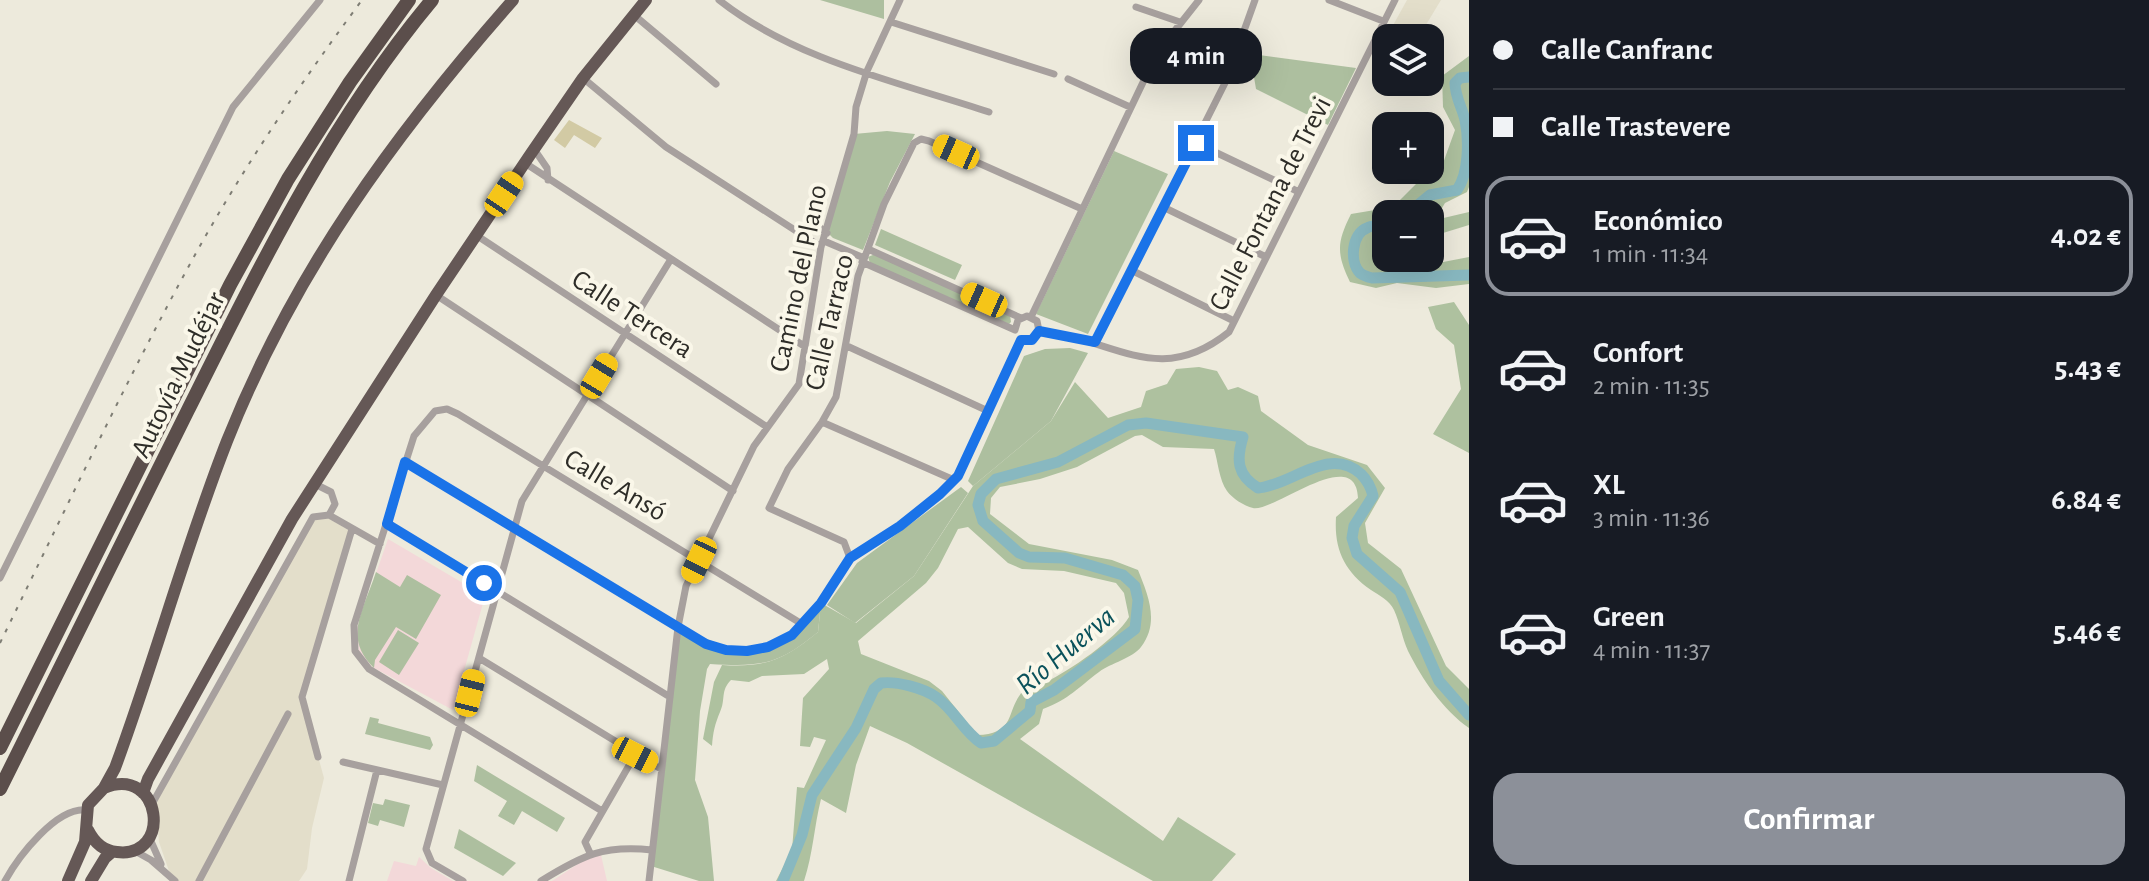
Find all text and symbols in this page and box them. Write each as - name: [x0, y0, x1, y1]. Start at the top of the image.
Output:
- map controls: [1372, 24, 1444, 272]
- button: layers: [1372, 24, 1444, 96]
- callout: 4 min: [1130, 27, 1262, 83]
- text: Calle Canfranc: [1541, 35, 1712, 65]
- text: 4 min: [1167, 43, 1225, 69]
- street label: Calle Fontana de Trevi: [1205, 92, 1337, 315]
- button: +: [1372, 112, 1444, 184]
- text: Calle Trastevere: [1541, 112, 1731, 142]
- route end: [1178, 125, 1214, 161]
- car: [929, 131, 983, 173]
- car: [481, 167, 527, 221]
- street label: Camino del Plano: [765, 182, 832, 374]
- button: −: [1372, 200, 1444, 272]
- icon: car: [1497, 200, 1569, 272]
- text: Económico: [1593, 206, 1723, 236]
- text: 4.02 €: [2051, 221, 2121, 251]
- text: 1 min · 11:34: [1593, 241, 1708, 267]
- street label: Calle Tarraco: [801, 252, 859, 393]
- street label: Calle Tercera: [566, 265, 697, 364]
- car: [957, 279, 1011, 321]
- street label: Autovía Mudéjar: [127, 288, 231, 462]
- icon: car: [1497, 332, 1569, 404]
- text: Confort: [1593, 338, 1683, 368]
- car: [576, 349, 622, 403]
- text: 5.43 €: [2055, 353, 2121, 383]
- text: 2 min · 11:35: [1593, 373, 1710, 399]
- street label: Calle Ansó: [559, 445, 671, 527]
- icon: car: [1497, 464, 1569, 536]
- text: XL: [1593, 470, 1625, 500]
- text: 6.84 €: [2051, 485, 2121, 515]
- text: 3 min · 11:36: [1593, 505, 1710, 531]
- car: [678, 533, 720, 587]
- route start: [466, 565, 502, 601]
- icon: car: [1497, 596, 1569, 668]
- water label: Río Huerva: [1010, 601, 1121, 700]
- text: Green: [1593, 602, 1665, 632]
- text: 5.46 €: [2053, 617, 2121, 647]
- text: 4 min · 11:37: [1593, 637, 1710, 663]
- car: [453, 667, 487, 719]
- car: [608, 733, 662, 777]
- button: Confirmar: [1493, 773, 2125, 865]

